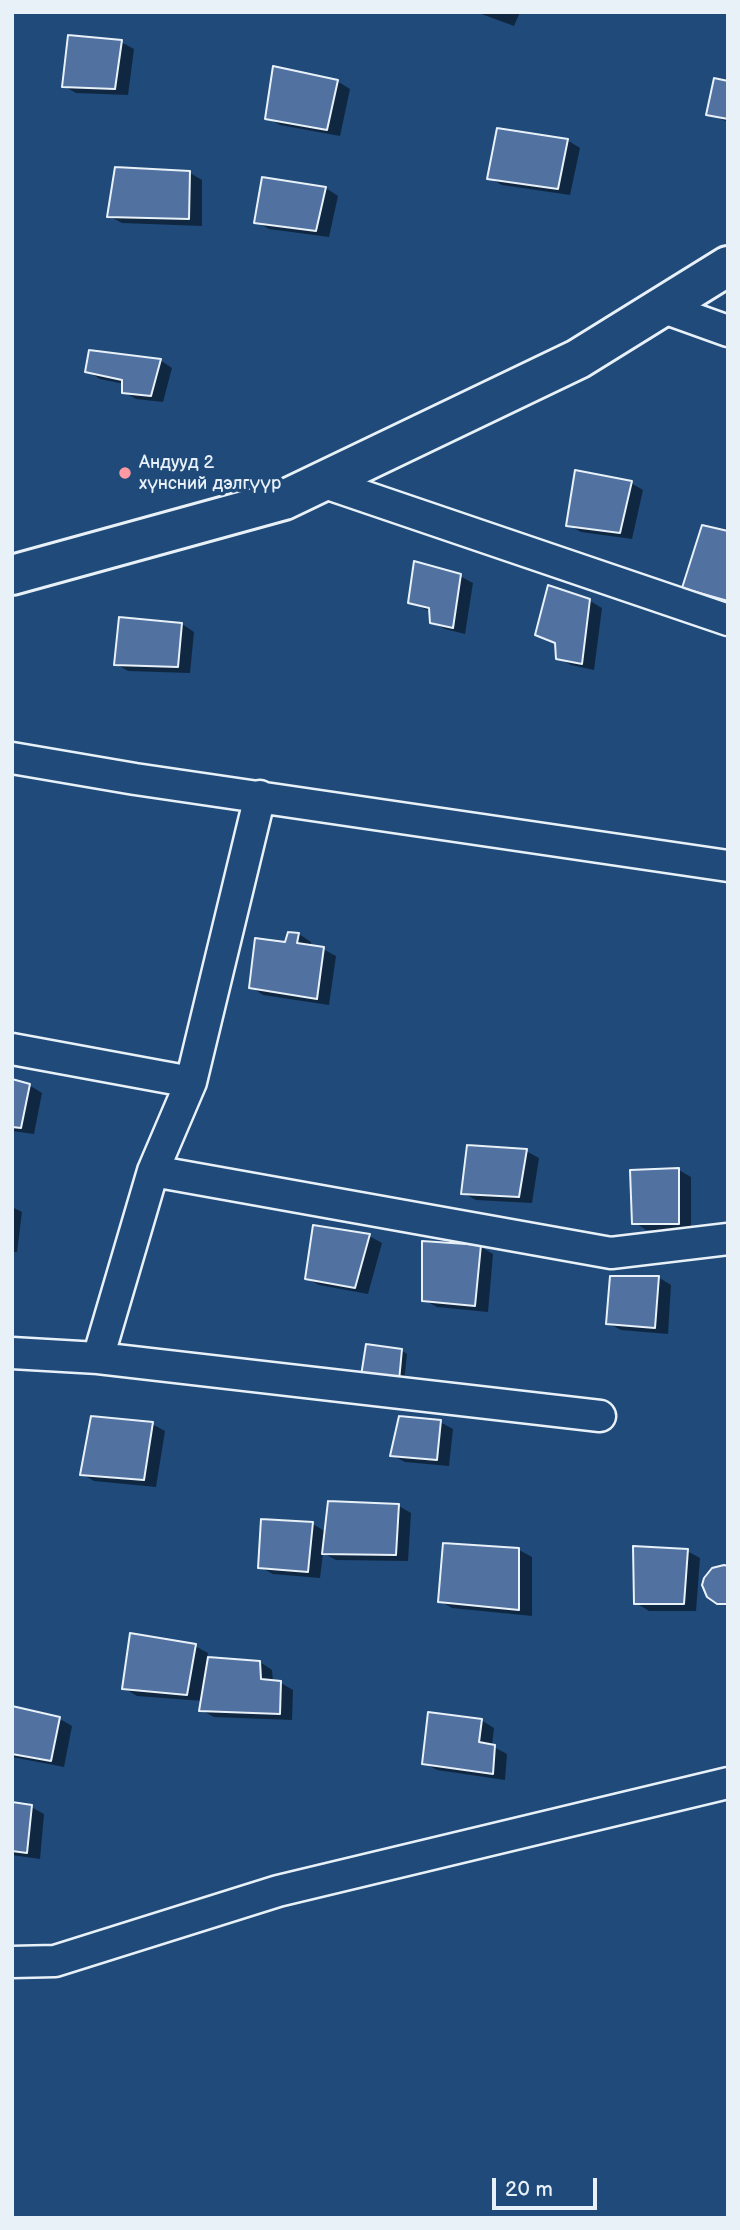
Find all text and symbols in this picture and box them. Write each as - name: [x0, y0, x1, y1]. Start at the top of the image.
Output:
- place label: Андууд 2 хүнсний дэлгүүр: [139, 452, 281, 494]
- marker: Андууд 2 хүнсний дэлгүүр: [117, 465, 133, 481]
- scale bar: [495, 2164, 600, 2208]
- text: 20 m: [505, 2177, 553, 2202]

